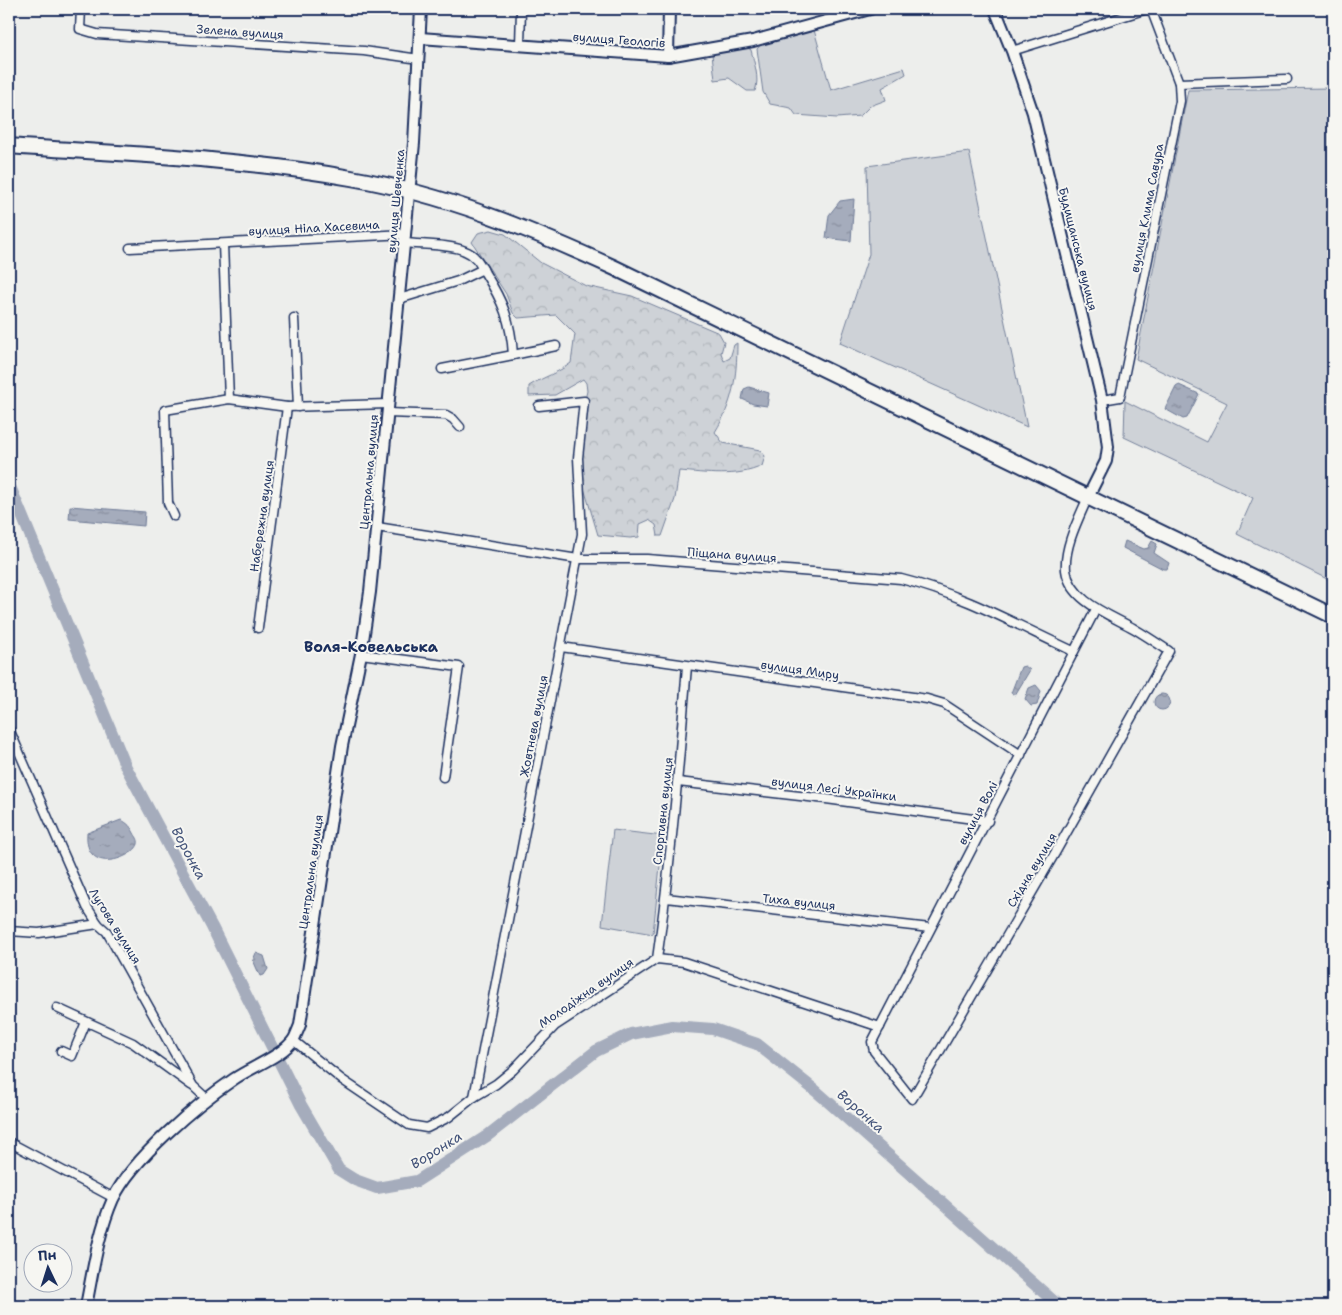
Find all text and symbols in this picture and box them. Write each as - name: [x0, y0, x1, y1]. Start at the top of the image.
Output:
- street label: Зелена вулиця: [196, 21, 284, 43]
- street label: вулиця Геологів: [572, 29, 666, 51]
- street label: вулиця Клима Савура: [1127, 142, 1167, 274]
- street label: вулиця Шевченка: [383, 148, 409, 254]
- street label: Будищанська вулиця: [1055, 186, 1101, 312]
- street label: вулиця Ніла Хасевича: [248, 217, 380, 239]
- street label: Центральна вулиця: [356, 414, 382, 530]
- street label: Набережна вулиця: [246, 459, 278, 573]
- street label: Піщана вулиця: [687, 544, 777, 566]
- district label: Воля-Ковельська: [304, 637, 439, 657]
- street label: вулиця Миру: [760, 657, 840, 683]
- street label: Жовтнева вулиця: [516, 674, 552, 778]
- street label: Спортивна вулиця: [649, 756, 677, 866]
- street label: вулиця Лесі Українки: [771, 773, 898, 805]
- street label: вулиця Волі: [955, 778, 1001, 848]
- street label: Центральна вулиця: [295, 814, 327, 930]
- water label: Воронка: [168, 823, 210, 883]
- street label: Східна вулиця: [1003, 830, 1061, 910]
- street label: Лугова вулиця: [85, 885, 145, 967]
- street label: Тиха вулиця: [762, 890, 836, 914]
- street label: Молодіжна вулиця: [535, 954, 637, 1032]
- water label: Воронка: [833, 1085, 889, 1137]
- water label: Воронка: [407, 1127, 465, 1173]
- north arrow: [22, 1242, 72, 1292]
- text: Пн: [37, 1245, 57, 1265]

